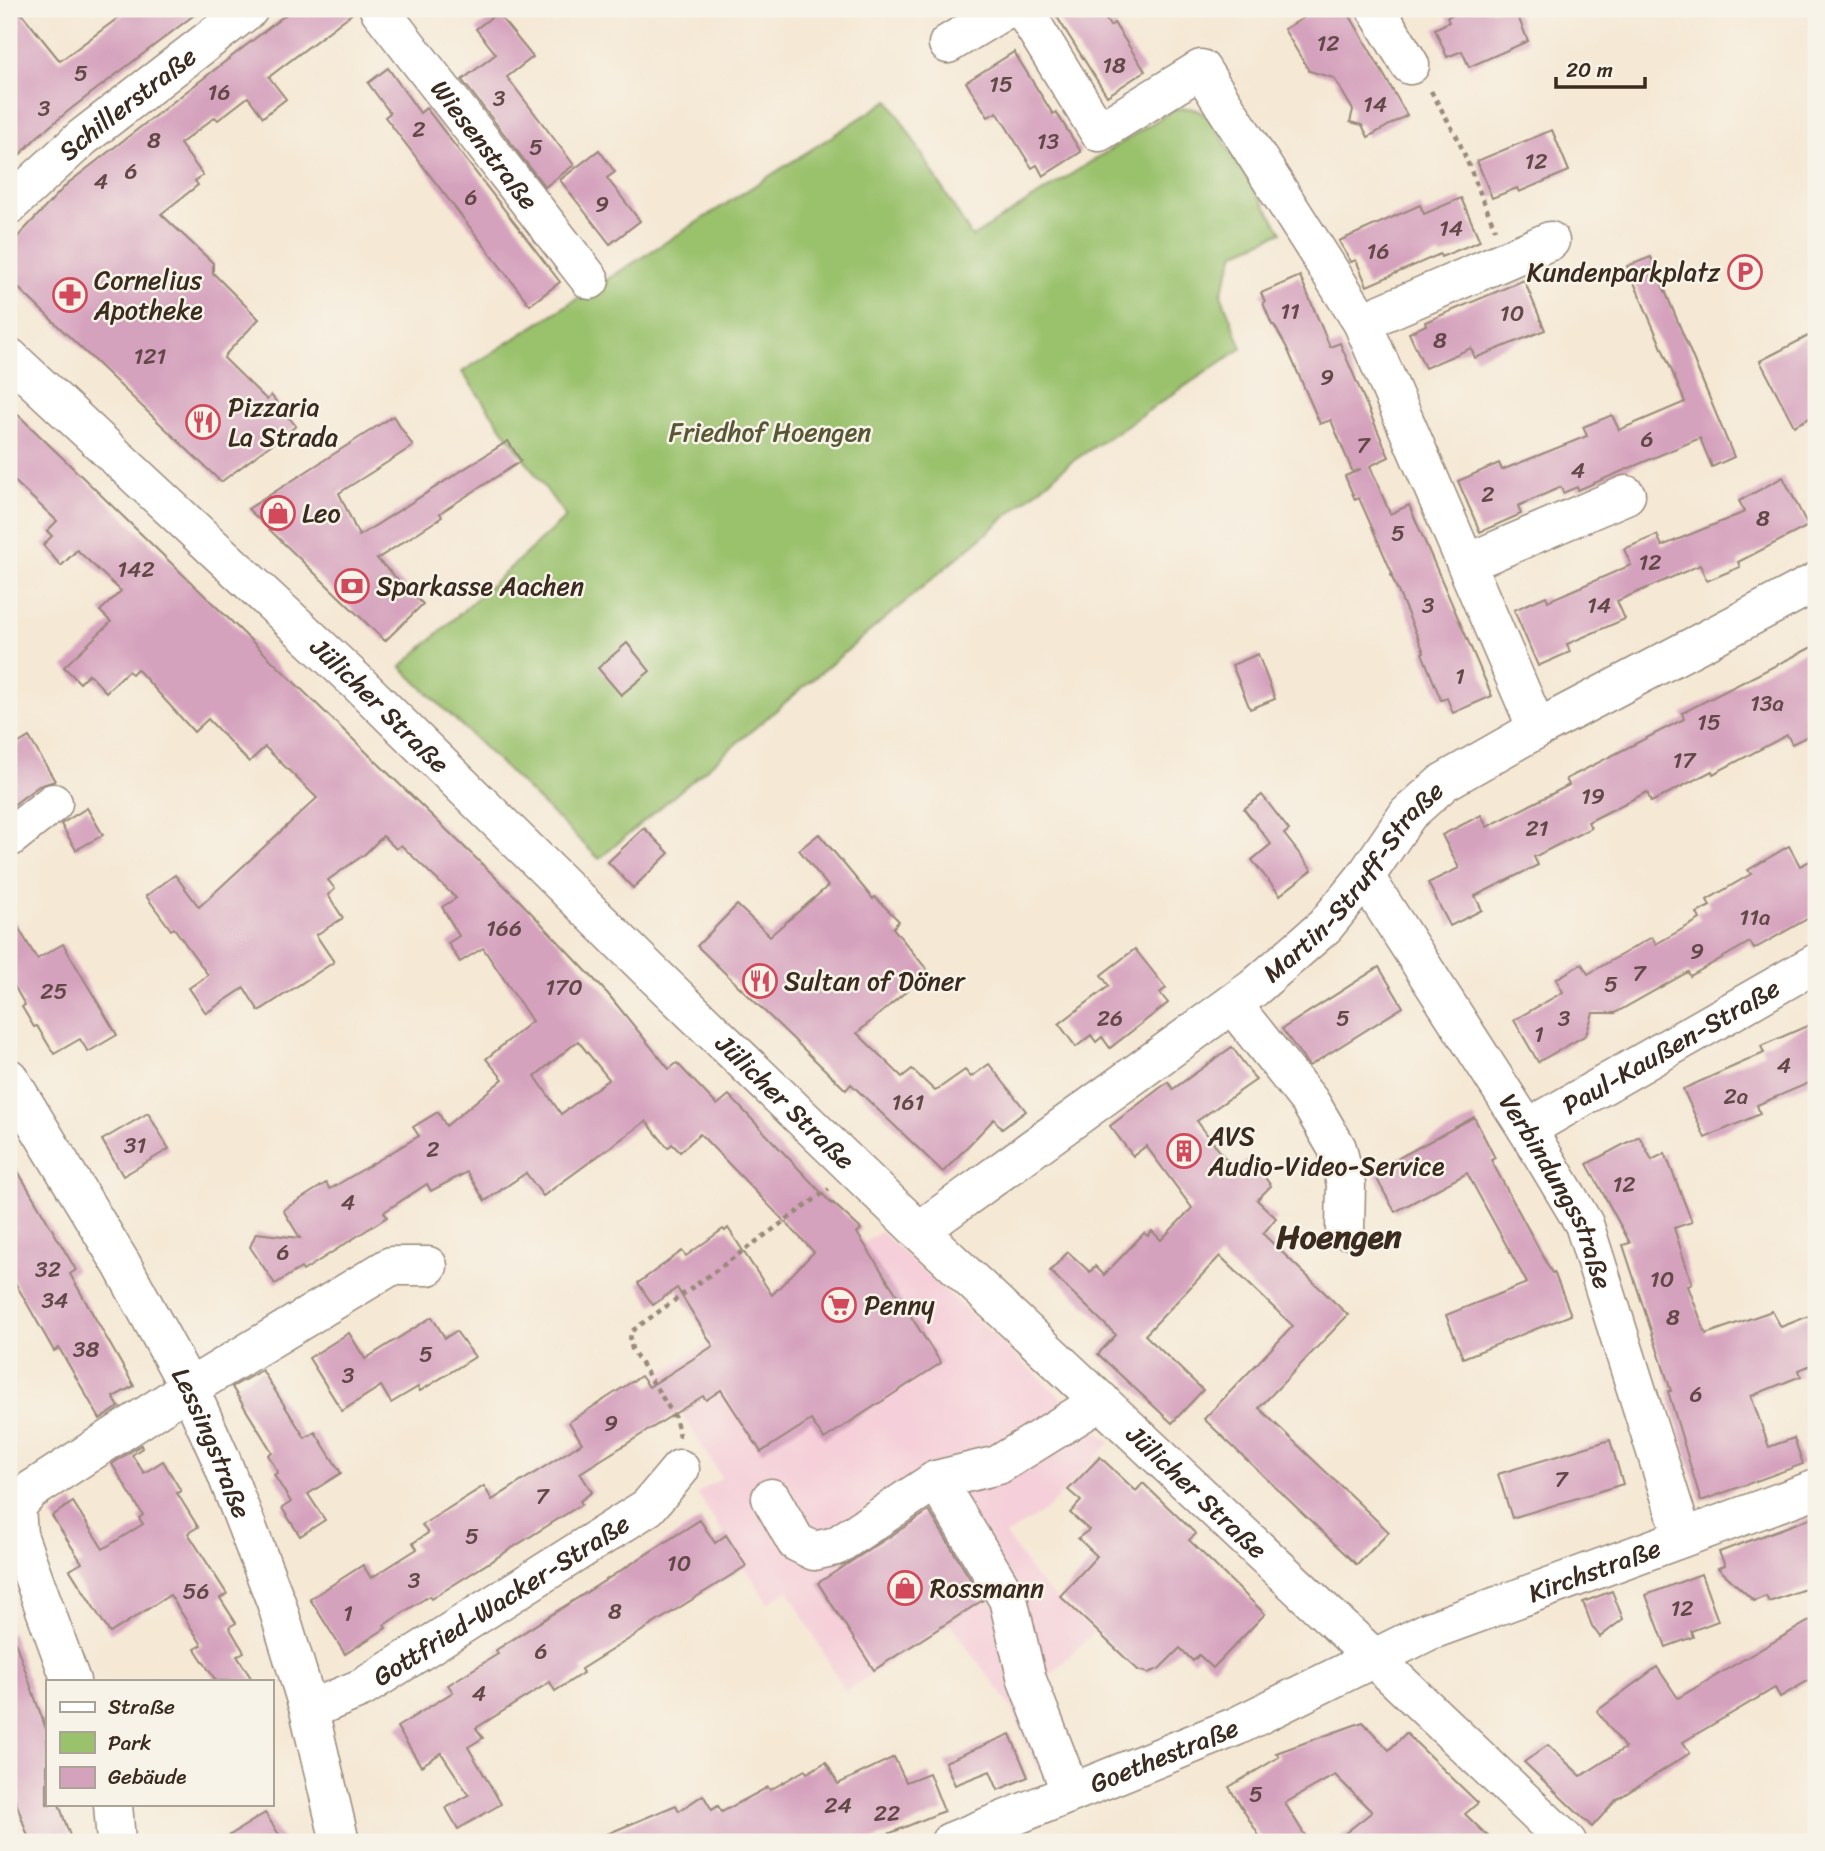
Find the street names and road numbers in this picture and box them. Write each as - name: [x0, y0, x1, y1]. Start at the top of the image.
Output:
- street label: Schillerstraße: [47, 34, 207, 173]
- street label: Wiesenstraße: [419, 69, 551, 220]
- street label: Jülicher Straße: [298, 625, 461, 785]
- street label: Martin-Struff-Straße: [1251, 769, 1455, 994]
- street label: Paul-Kaußen-Straße: [1553, 965, 1789, 1127]
- street label: Jülicher Straße: [704, 1022, 866, 1181]
- street label: Verbindungsstraße: [1487, 1084, 1626, 1295]
- street label: Lessingstraße: [159, 1358, 265, 1525]
- street label: Jülicher Straße: [1114, 1412, 1279, 1571]
- street label: Gottfried-Wacker-Straße: [363, 1501, 639, 1699]
- street label: Kirchstraße: [1521, 1525, 1667, 1616]
- street label: Goethestraße: [1083, 1705, 1246, 1806]

